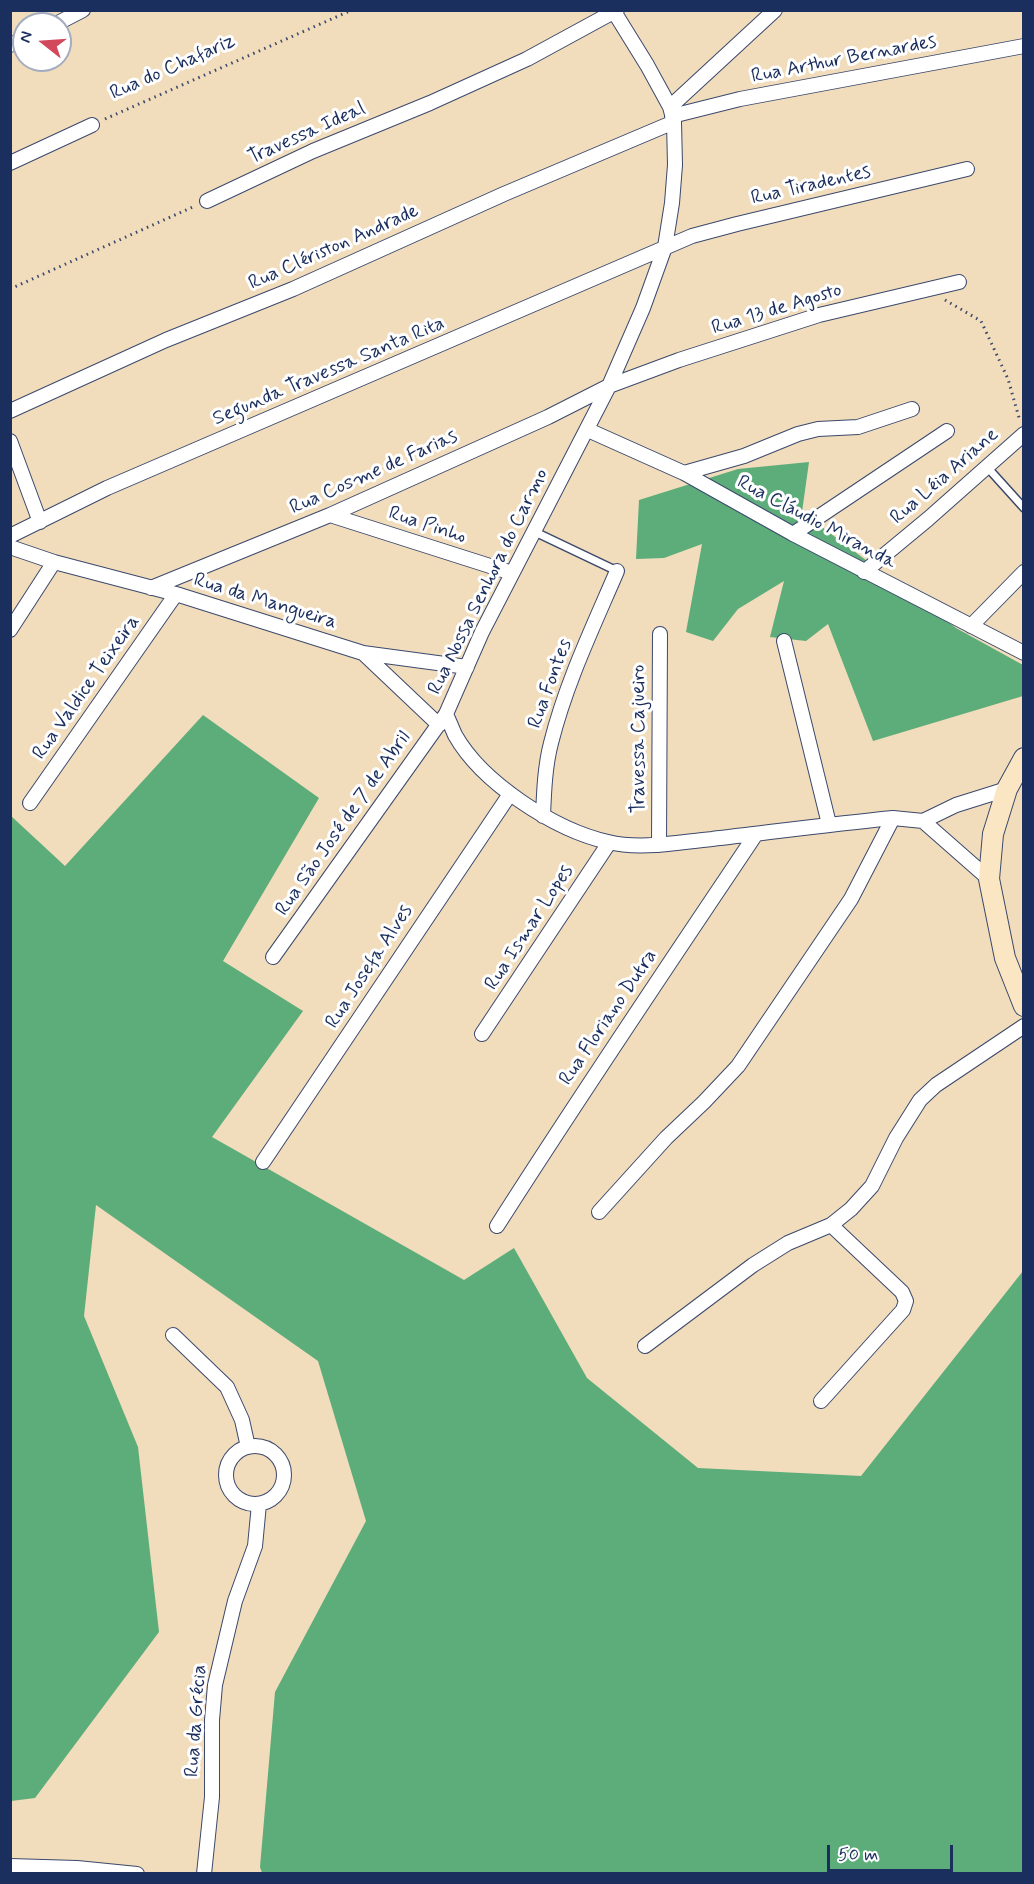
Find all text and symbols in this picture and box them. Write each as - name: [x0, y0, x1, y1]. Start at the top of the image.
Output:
- north arrow: [12, 12, 72, 72]
- text: N: [15, 29, 38, 45]
- street label: Rua do Chafariz: [107, 30, 239, 106]
- street label: Rua Arthur Bernardes: [749, 30, 939, 90]
- street label: Travessa Ideal: [245, 97, 369, 171]
- street label: Rua Tiradentes: [749, 161, 873, 211]
- street label: Rua Clériston Andrade: [245, 200, 423, 296]
- street label: Rua 13 de Agosto: [709, 279, 845, 341]
- street label: Segunda Travessa Santa Rita: [209, 312, 449, 432]
- street label: Rua Léia Ariane: [886, 424, 1004, 530]
- street label: Rua Cosme de Farias: [286, 425, 462, 521]
- street label: Rua Nossa Senhora do Carmo: [424, 465, 554, 699]
- street label: Rua Cláudio Miranda: [732, 471, 900, 575]
- street label: Rua Pinho: [385, 502, 469, 550]
- street label: Rua da Mangueira: [191, 569, 339, 635]
- street label: Rua Valdice Teixeira: [28, 611, 146, 765]
- street label: Rua Fontes: [524, 636, 578, 732]
- street label: Travessa Cajueiro: [628, 664, 652, 814]
- street label: Rua São José de 7 de Abril: [271, 727, 417, 921]
- street label: Rua Ismar Lopes: [480, 861, 580, 995]
- street label: Rua Josefa Alves: [321, 901, 419, 1033]
- street label: Rua Floriano Dutra: [555, 946, 663, 1090]
- street label: Rua da Grécia: [181, 1664, 213, 1778]
- scale bar: [830, 1833, 956, 1871]
- text: 50 m: [838, 1843, 878, 1867]

